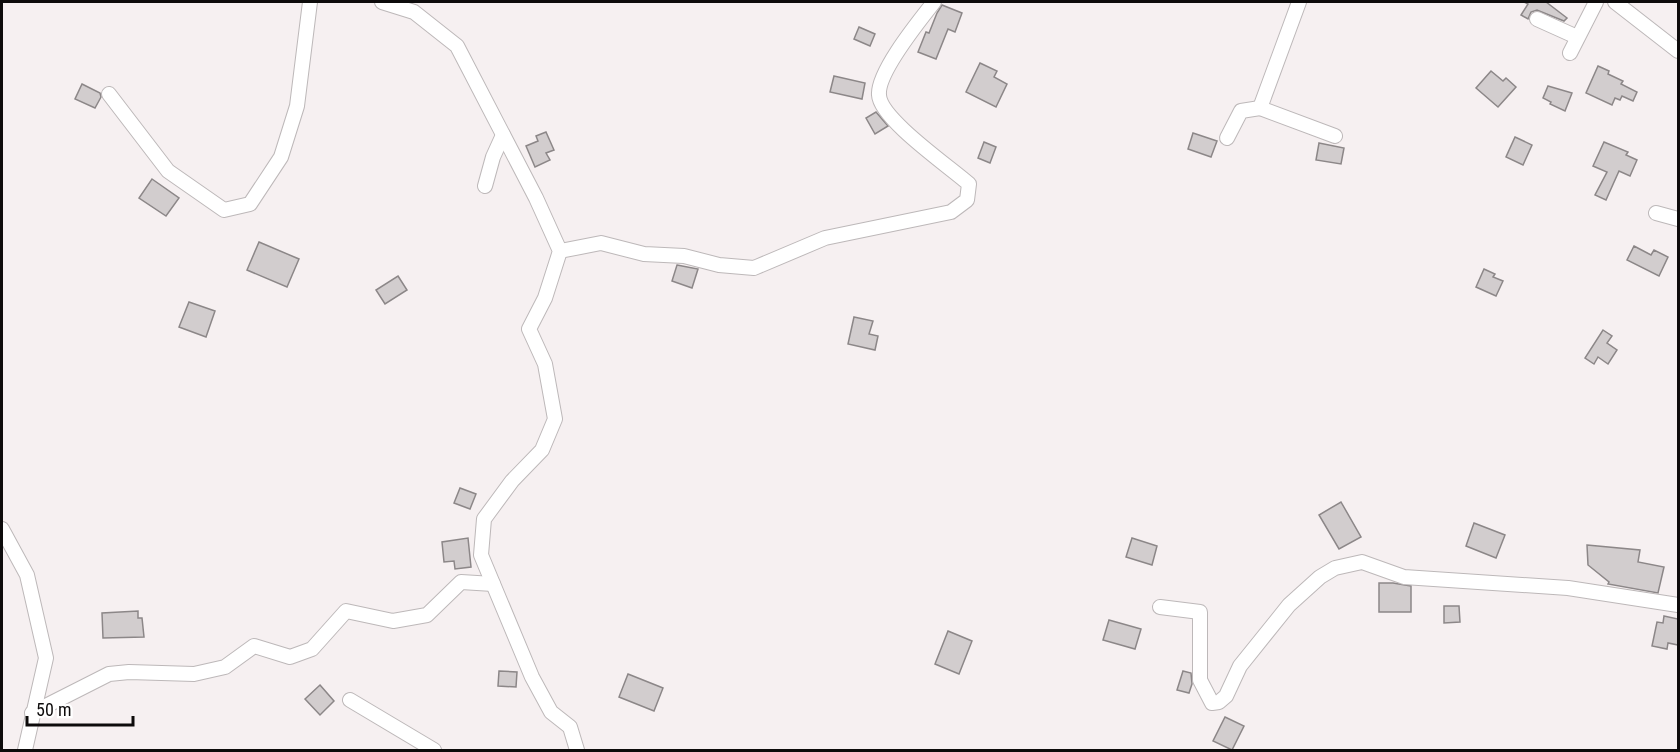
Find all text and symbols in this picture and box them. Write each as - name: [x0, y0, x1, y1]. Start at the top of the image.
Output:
- scale bar: [27, 689, 134, 727]
- text: 50 m: [36, 699, 71, 720]

